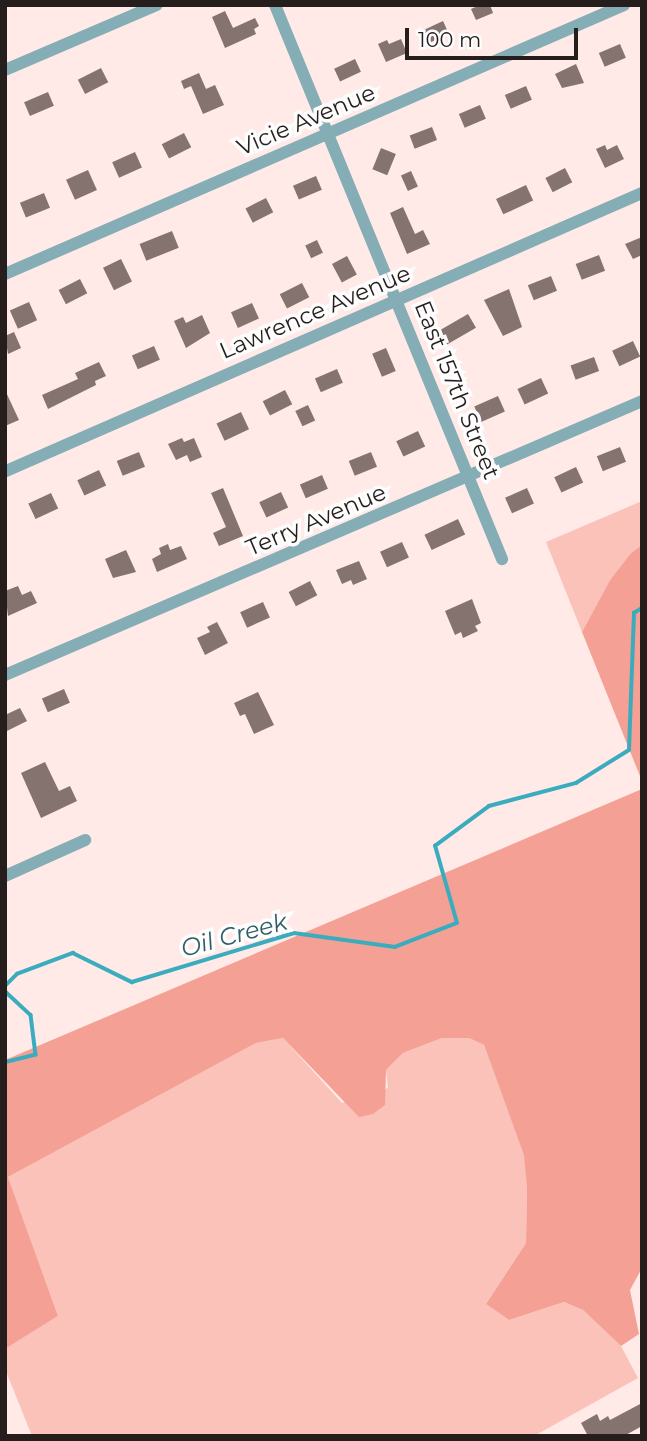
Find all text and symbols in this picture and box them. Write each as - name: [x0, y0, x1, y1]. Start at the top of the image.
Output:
- scale bar: [409, 14, 582, 58]
- text: 100 m: [418, 27, 481, 52]
- street label: Vicie Avenue: [233, 78, 379, 162]
- street label: Lawrence Avenue: [215, 259, 415, 365]
- street label: East 157th Street: [409, 297, 505, 483]
- street label: Terry Avenue: [242, 478, 390, 562]
- water label: Oil Creek: [178, 907, 290, 963]

